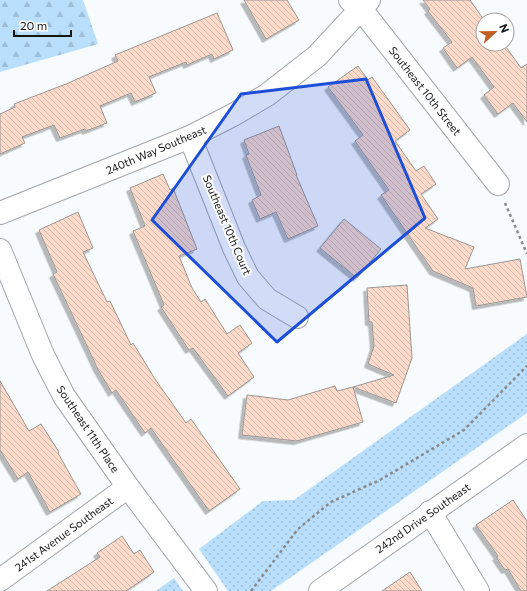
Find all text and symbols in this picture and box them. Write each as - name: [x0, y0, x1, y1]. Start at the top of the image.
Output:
- scale bar: [14, 12, 71, 38]
- north arrow: [475, 12, 515, 52]
- text: 20 m: [20, 18, 47, 32]
- text: N: [497, 22, 512, 34]
- street label: Southeast 10th Street: [387, 44, 464, 138]
- street label: 240th Way Southeast: [104, 122, 208, 177]
- street label: Southeast 10th Court: [201, 173, 255, 277]
- street label: Southeast 11th Place: [54, 383, 122, 475]
- street label: 242nd Drive Southeast: [373, 480, 473, 555]
- street label: 241st Avenue Southeast: [12, 493, 116, 574]

